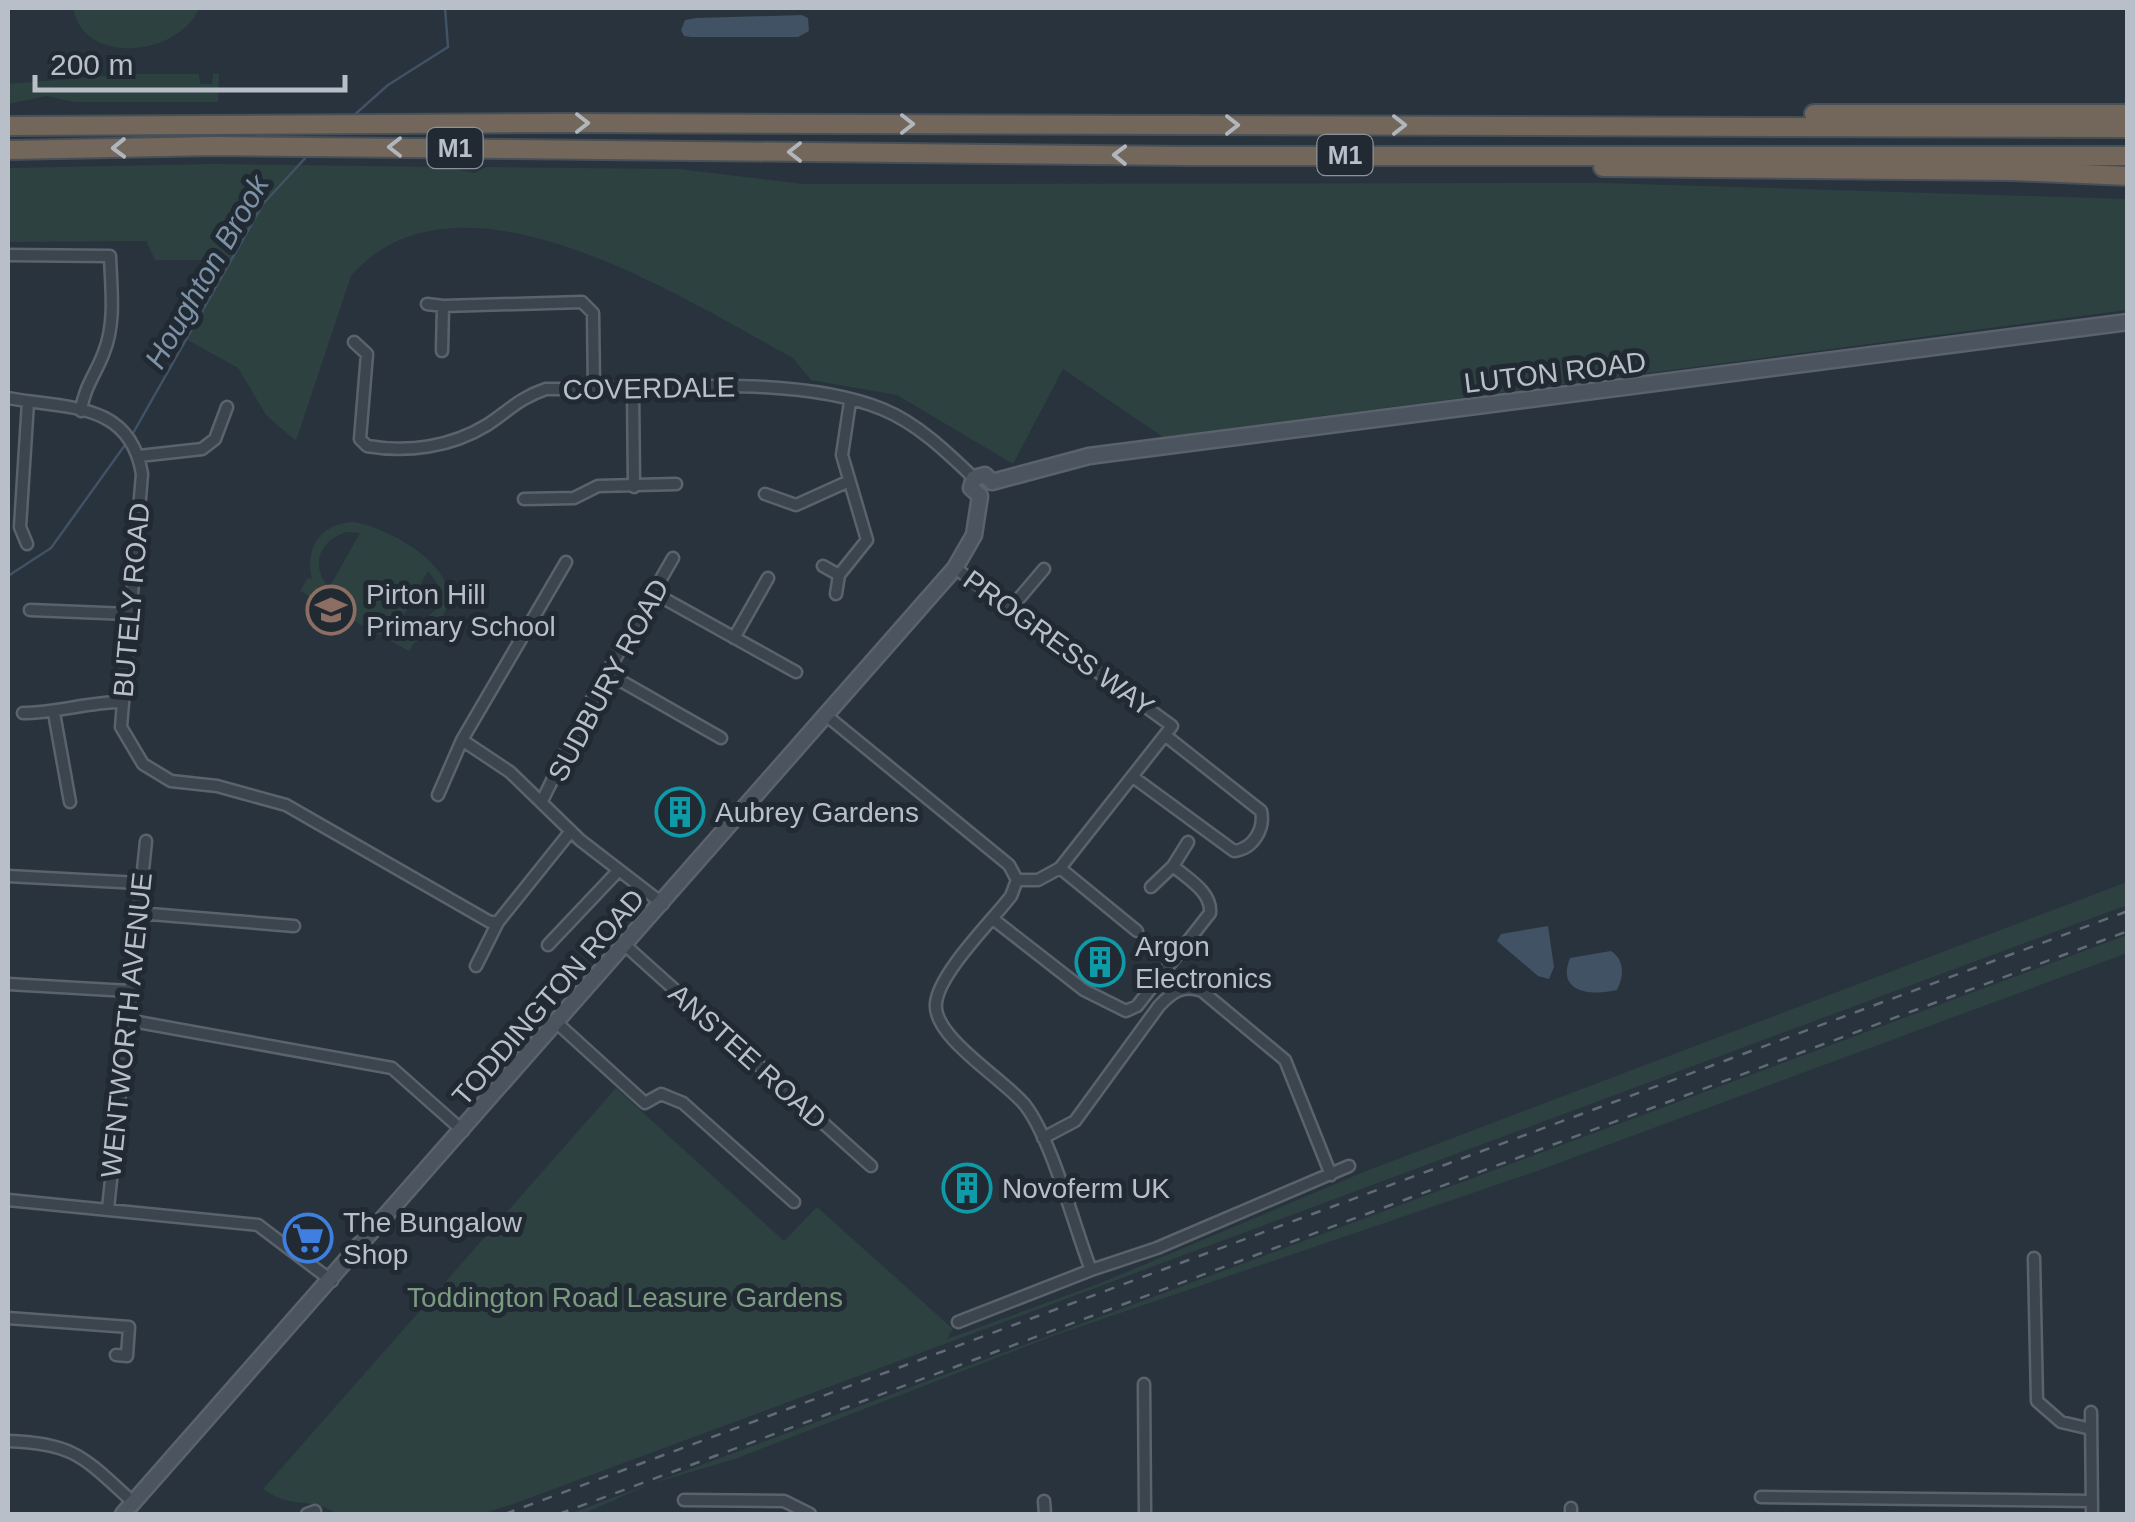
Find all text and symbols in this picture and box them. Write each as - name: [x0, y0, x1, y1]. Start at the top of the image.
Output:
- scale bar: [35, 30, 345, 92]
- text: 200 m: [50, 48, 133, 81]
- one-way arrow: [574, 112, 590, 134]
- one-way arrow: [900, 113, 915, 135]
- one-way arrow: [1224, 114, 1240, 136]
- one-way arrow: [1392, 114, 1407, 136]
- road number: M1: [428, 128, 482, 168]
- road number: M1: [1318, 135, 1372, 175]
- one-way arrow: [387, 136, 402, 158]
- one-way arrow: [110, 137, 126, 158]
- one-way arrow: [787, 141, 802, 163]
- one-way arrow: [1112, 144, 1128, 166]
- water label: Houghton Brook: [138, 168, 276, 374]
- street label: LUTON ROAD: [1462, 346, 1648, 399]
- street label: COVERDALE: [562, 371, 736, 406]
- street label: BUTELY ROAD: [108, 502, 155, 699]
- street label: PROGRESS WAY: [958, 564, 1160, 723]
- street label: SUDBURY ROAD: [542, 574, 675, 787]
- place label: Pirton Hill Primary School: [366, 579, 556, 642]
- school or university icon: Pirton Hill Primary School: [305, 584, 357, 636]
- building icon: Aubrey Gardens: [654, 786, 706, 838]
- place label: Aubrey Gardens: [715, 797, 919, 828]
- street label: WENTWORTH AVENUE: [95, 871, 158, 1179]
- street label: TODDINGTON ROAD: [446, 883, 651, 1112]
- place label: Argon Electronics: [1135, 931, 1272, 994]
- building icon: Argon Electronics: [1074, 936, 1126, 988]
- street label: ANSTEE ROAD: [663, 978, 833, 1135]
- building icon: Novoferm UK: [941, 1162, 993, 1214]
- place label: Novoferm UK: [1002, 1173, 1170, 1204]
- place label: The Bungalow Shop: [343, 1207, 523, 1270]
- supermarket icon: The Bungalow Shop: [282, 1212, 334, 1264]
- park label: Toddington Road Leasure Gardens: [407, 1282, 843, 1313]

